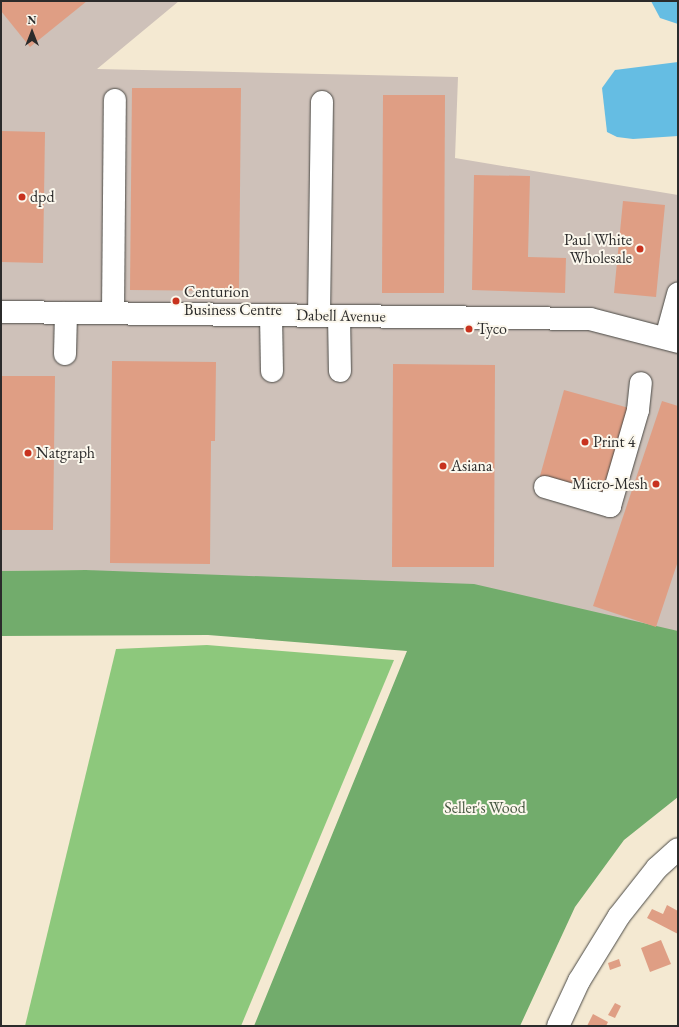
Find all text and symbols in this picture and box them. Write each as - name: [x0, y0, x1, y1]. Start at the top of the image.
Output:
- north arrow: [12, 12, 52, 52]
- text: N: [28, 13, 36, 27]
- place label: dpd: [30, 187, 54, 207]
- marker: dpd: [17, 192, 27, 202]
- place label: Paul White Wholesale: [564, 230, 632, 268]
- marker: Paul White Wholesale: [635, 244, 645, 254]
- place label: Centurion Business Centre: [184, 282, 282, 320]
- marker: Centurion Business Centre: [171, 296, 181, 306]
- street label: Dabell Avenue: [296, 306, 386, 326]
- place label: Tyco: [477, 319, 507, 339]
- marker: Tyco: [464, 324, 474, 334]
- place label: Print 4: [593, 432, 635, 452]
- marker: Print 4: [580, 437, 590, 447]
- place label: Natgraph: [36, 443, 95, 463]
- marker: Natgraph: [23, 448, 33, 458]
- place label: Asiana: [451, 456, 492, 476]
- marker: Asiana: [438, 461, 448, 471]
- place label: Micro-Mesh: [572, 474, 648, 494]
- marker: Micro-Mesh: [651, 479, 661, 489]
- park label: Seller's Wood: [444, 798, 526, 818]

